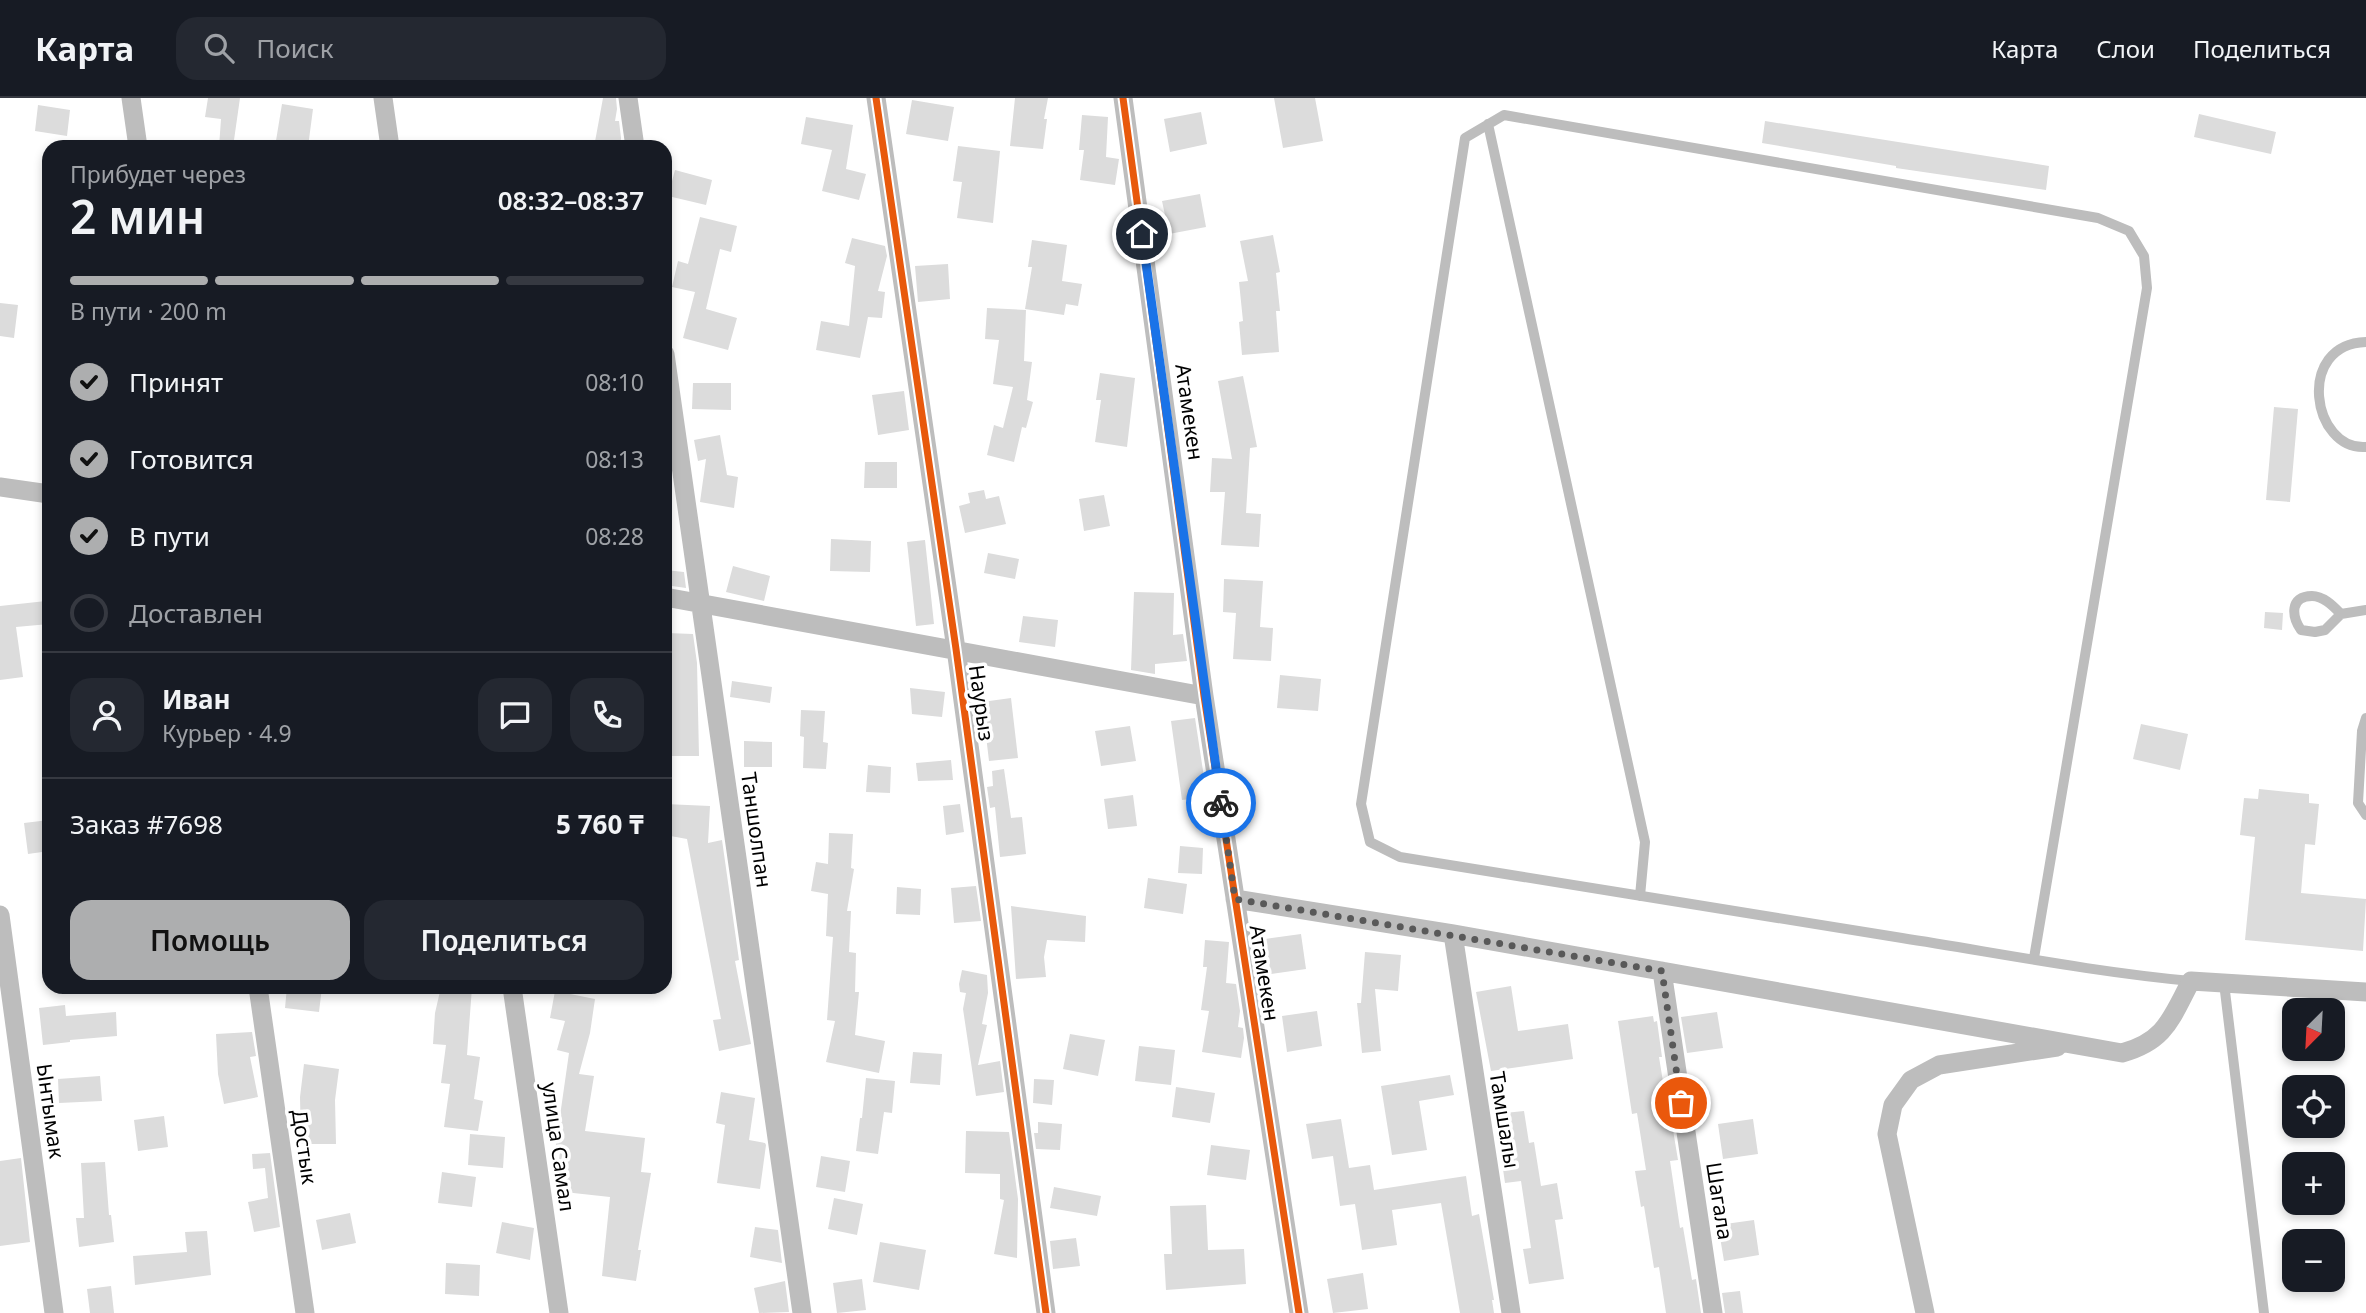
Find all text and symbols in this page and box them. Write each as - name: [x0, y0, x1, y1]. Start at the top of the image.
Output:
- search box: [176, 17, 666, 80]
- text: Карта: [35, 26, 134, 71]
- icon: search: [200, 29, 238, 67]
- text: Поиск: [256, 30, 333, 66]
- text: Карта: [1991, 32, 2058, 65]
- text: Слои: [2096, 32, 2155, 65]
- text: Поделиться: [2193, 32, 2331, 65]
- text: Прибудет через: [70, 158, 246, 190]
- text: 08:32–08:37: [498, 182, 644, 218]
- text: 2 мин: [70, 185, 205, 247]
- pin: [1112, 204, 1172, 264]
- icon: home: [1123, 215, 1161, 253]
- text: В пути · 200 m: [70, 295, 227, 327]
- street label: Атамекен: [1169, 362, 1211, 462]
- icon: check: [70, 363, 108, 401]
- text: Принят: [129, 364, 223, 400]
- text: 08:10: [585, 366, 644, 398]
- icon: check: [70, 440, 108, 478]
- text: Готовится: [129, 441, 254, 477]
- text: 08:13: [585, 443, 644, 475]
- icon: check: [70, 517, 108, 555]
- text: В пути: [129, 518, 210, 554]
- text: 08:28: [585, 520, 644, 552]
- text: Доставлен: [129, 595, 263, 631]
- street label: Наурыз: [963, 663, 1001, 743]
- button: person: [70, 678, 144, 752]
- button: chat: [478, 678, 552, 752]
- button: phone: [570, 678, 644, 752]
- text: Иван: [162, 681, 231, 717]
- text: Курьер · 4.9: [162, 717, 292, 749]
- courier: [1186, 768, 1256, 838]
- street label: Таншолпан: [735, 770, 779, 889]
- icon: bike: [1202, 784, 1240, 822]
- text: Заказ #7698: [70, 806, 223, 842]
- text: 5 760 ₸: [556, 806, 644, 842]
- button: Помощь: [70, 900, 350, 980]
- button: Поделиться: [364, 900, 644, 980]
- street label: Атамекен: [1244, 923, 1286, 1023]
- north arrow: [2282, 998, 2345, 1060]
- map controls: [2282, 998, 2345, 1292]
- street label: Ынтымак: [30, 1062, 71, 1160]
- street label: Тамшалы: [1484, 1070, 1526, 1170]
- pin: [1651, 1073, 1711, 1133]
- button: locate: [2282, 1075, 2345, 1138]
- street label: улица Самал: [536, 1080, 582, 1213]
- icon: bag: [1662, 1084, 1700, 1122]
- street label: Достык: [286, 1108, 324, 1186]
- button: +: [2282, 1152, 2345, 1215]
- street label: Шагала: [1700, 1160, 1740, 1242]
- button: −: [2282, 1229, 2345, 1292]

